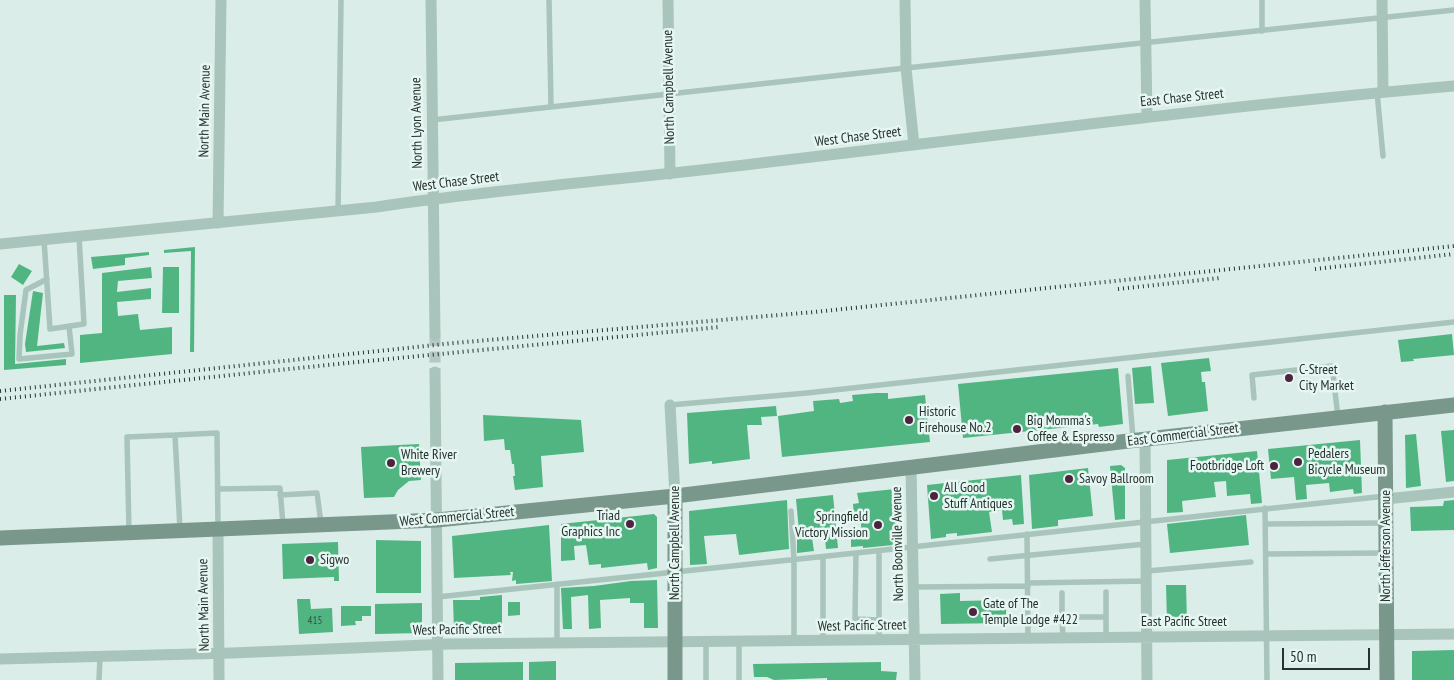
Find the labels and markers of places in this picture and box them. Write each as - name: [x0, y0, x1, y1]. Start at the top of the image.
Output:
- place label: C-Street City Market: [1299, 362, 1354, 394]
- marker: C-Street City Market: [1283, 372, 1295, 384]
- place label: Historic Firehouse No.2: [919, 404, 992, 437]
- place label: Big Momma's Coffee & Espresso: [1027, 413, 1115, 446]
- marker: Historic Firehouse No.2: [903, 414, 915, 426]
- marker: Big Momma's Coffee & Espresso: [1011, 423, 1023, 435]
- place label: Pedalers Bicycle Museum: [1308, 446, 1385, 478]
- place label: White River Brewery: [401, 447, 457, 480]
- marker: Pedalers Bicycle Museum: [1292, 456, 1304, 468]
- marker: White River Brewery: [385, 457, 397, 469]
- place label: Footbridge Loft: [1190, 458, 1264, 474]
- marker: Footbridge Loft: [1268, 460, 1280, 472]
- place label: Savoy Ballroom: [1079, 471, 1154, 487]
- marker: Savoy Ballroom: [1063, 473, 1075, 485]
- place label: All Good Stuff Antiques: [944, 480, 1012, 512]
- marker: All Good Stuff Antiques: [928, 490, 940, 502]
- place label: Triad Graphics Inc: [561, 508, 620, 540]
- place label: Springfield Victory Mission: [795, 509, 868, 542]
- marker: Triad Graphics Inc: [624, 518, 636, 530]
- marker: Springfield Victory Mission: [872, 519, 884, 531]
- place label: Sigwo: [320, 552, 349, 568]
- marker: Sigwo: [304, 554, 316, 566]
- place label: Gate of The Temple Lodge #422: [983, 596, 1078, 628]
- marker: Gate of The Temple Lodge #422: [967, 606, 979, 618]

